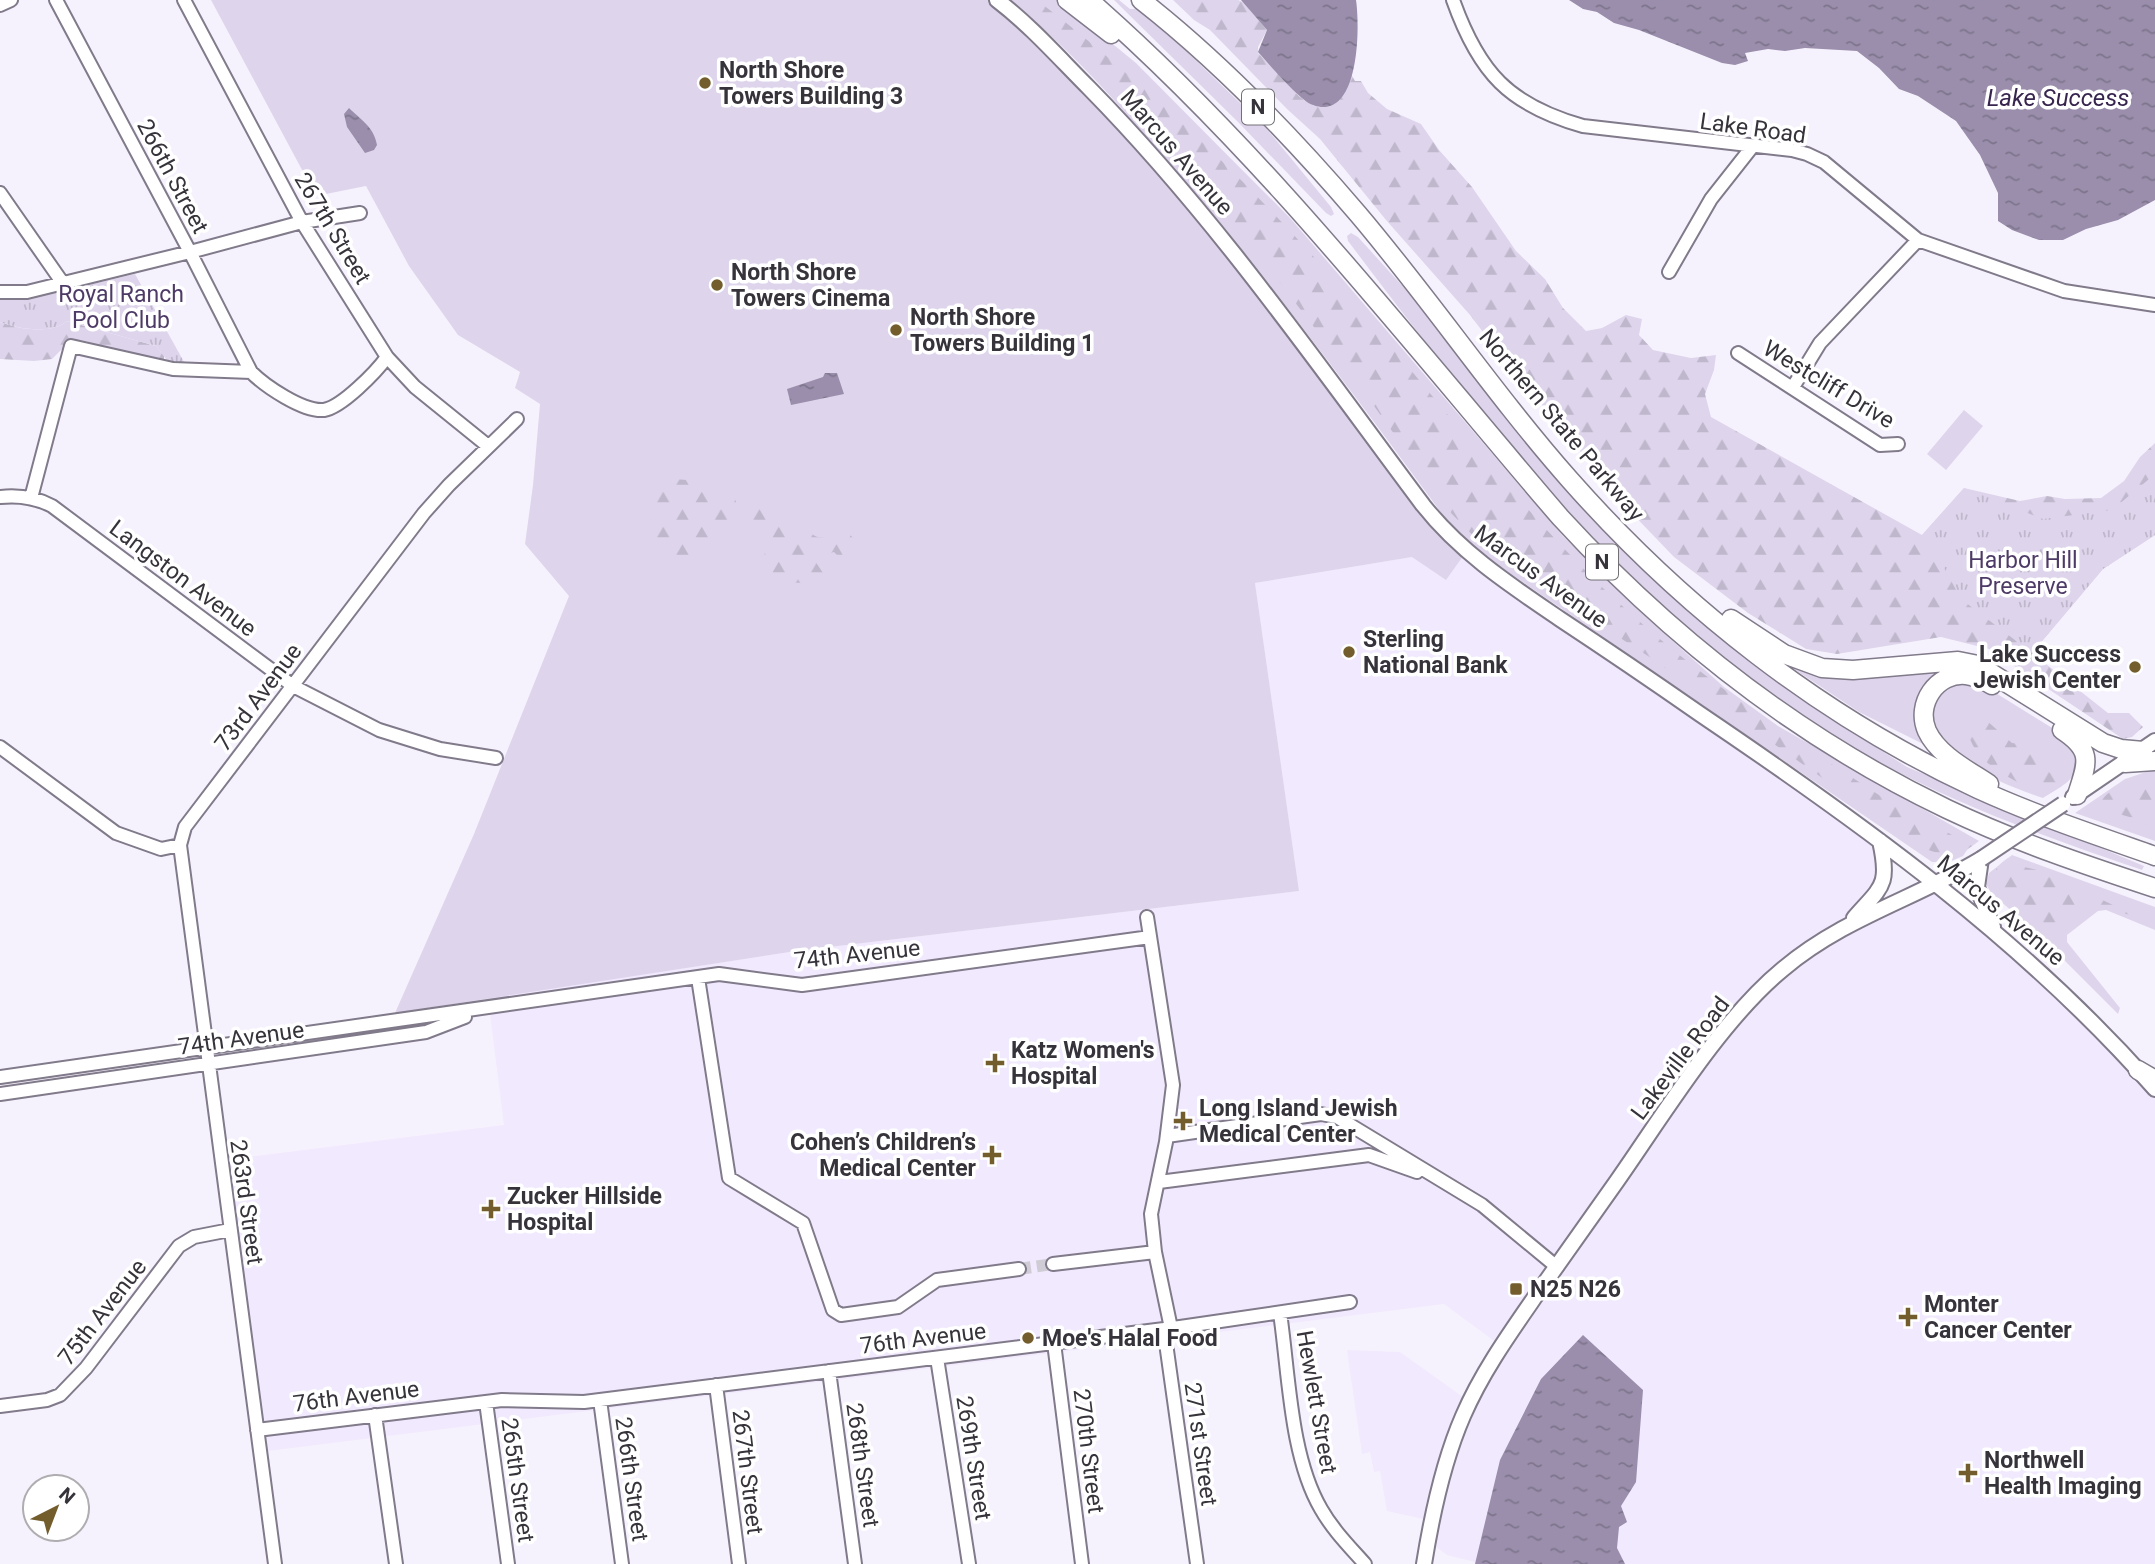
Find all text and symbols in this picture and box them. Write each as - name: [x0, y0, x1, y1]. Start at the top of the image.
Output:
- place label: North Shore Towers Building 3: [719, 57, 903, 110]
- marker: North Shore Towers Building 3: [697, 75, 713, 91]
- street label: Marcus Avenue: [1115, 84, 1239, 221]
- water label: Lake Success: [1987, 84, 2129, 112]
- road number: N: [1242, 90, 1274, 124]
- street label: Lake Road: [1698, 108, 1808, 149]
- street label: 266th Street: [131, 115, 214, 238]
- street label: 267th Street: [289, 168, 376, 289]
- place label: North Shore Towers Cinema: [731, 259, 890, 312]
- marker: North Shore Towers Cinema: [709, 277, 725, 293]
- park label: Royal Ranch Pool Club: [58, 281, 184, 334]
- place label: North Shore Towers Building 1: [910, 304, 1094, 357]
- marker: North Shore Towers Building 1: [888, 322, 904, 338]
- street label: Northern State Parkway: [1473, 324, 1650, 527]
- street label: Westcliff Drive: [1758, 335, 1899, 434]
- street label: Langston Avenue: [104, 515, 261, 642]
- street label: Marcus Avenue: [1469, 519, 1612, 634]
- road number: N: [1586, 544, 1618, 580]
- park label: Harbor Hill Preserve: [1968, 547, 2078, 600]
- place label: Sterling National Bank: [1363, 626, 1508, 679]
- street label: 73rd Avenue: [209, 638, 307, 756]
- place label: Lake Success Jewish Center: [1973, 641, 2122, 694]
- marker: Sterling National Bank: [1341, 644, 1357, 660]
- marker: Lake Success Jewish Center: [2127, 659, 2143, 675]
- street label: Marcus Avenue: [1932, 849, 2070, 971]
- street label: 74th Avenue: [793, 934, 922, 975]
- street label: Lakeville Road: [1625, 991, 1735, 1125]
- street label: 74th Avenue: [176, 1016, 306, 1061]
- place label: Katz Women's Hospital: [1011, 1037, 1155, 1090]
- marker: Katz Women's Hospital: [985, 1053, 1005, 1073]
- place label: Long Island Jewish Medical Center: [1199, 1095, 1398, 1148]
- marker: Long Island Jewish Medical Center: [1173, 1111, 1193, 1131]
- place label: Cohen’s Children’s Medical Center: [790, 1129, 977, 1182]
- street label: 263rd Street: [224, 1138, 269, 1266]
- marker: Cohen’s Children’s Medical Center: [982, 1145, 1002, 1165]
- place label: Zucker Hillside Hospital: [507, 1183, 662, 1236]
- marker: Zucker Hillside Hospital: [481, 1199, 501, 1219]
- street label: 75th Avenue: [53, 1254, 152, 1371]
- place label: N25 N26: [1530, 1276, 1621, 1303]
- marker: N25 N26: [1508, 1281, 1524, 1297]
- place label: Monter Cancer Center: [1924, 1291, 2072, 1344]
- marker: Monter Cancer Center: [1898, 1307, 1918, 1327]
- street label: 76th Avenue: [858, 1317, 988, 1360]
- place label: Moe's Halal Food: [1042, 1325, 1218, 1352]
- street label: Hewlett Street: [1291, 1328, 1342, 1476]
- marker: Moe's Halal Food: [1020, 1330, 1036, 1346]
- street label: 76th Avenue: [291, 1375, 421, 1418]
- street label: 271st Street: [1178, 1381, 1223, 1508]
- street label: 270th Street: [1067, 1387, 1110, 1515]
- street label: 269th Street: [950, 1394, 997, 1522]
- street label: 268th Street: [840, 1401, 885, 1529]
- street label: 267th Street: [726, 1408, 769, 1536]
- street label: 266th Street: [609, 1415, 654, 1543]
- street label: 265th Street: [495, 1416, 540, 1544]
- place label: Northwell Health Imaging: [1984, 1447, 2142, 1500]
- marker: Northwell Health Imaging: [1958, 1463, 1978, 1483]
- north arrow: [21, 1473, 91, 1543]
- text: N: [54, 1483, 80, 1509]

